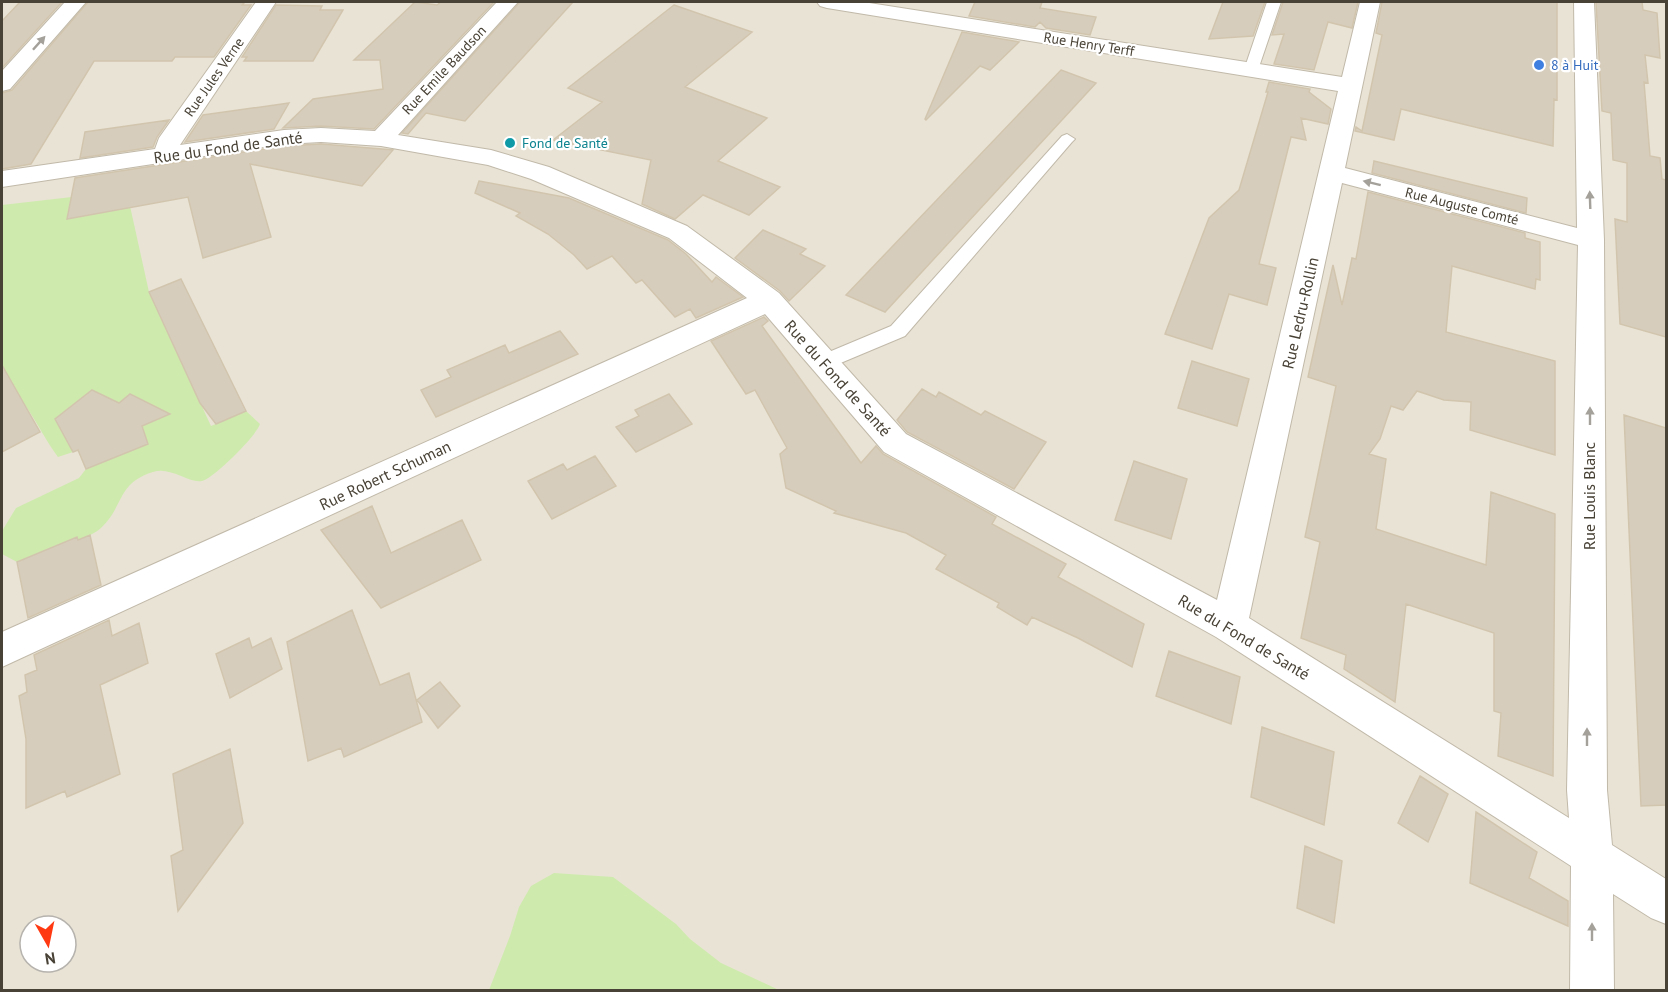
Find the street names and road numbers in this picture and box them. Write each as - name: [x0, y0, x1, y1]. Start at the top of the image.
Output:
- street label: Rue Emile Baudson: [398, 22, 490, 118]
- street label: Rue Henry Terff: [1042, 28, 1136, 60]
- street label: Rue Jules Verne: [180, 34, 248, 120]
- street label: Rue du Fond de Santé: [152, 127, 304, 167]
- street label: Rue Auguste Comté: [1403, 183, 1521, 229]
- street label: Rue Ledru-Rollin: [1277, 255, 1323, 371]
- street label: Rue du Fond de Santé: [780, 316, 896, 440]
- street label: Rue Robert Schuman: [316, 436, 454, 514]
- street label: Rue Louis Blanc: [1579, 442, 1599, 550]
- street label: Rue du Fond de Santé: [1175, 590, 1313, 684]

